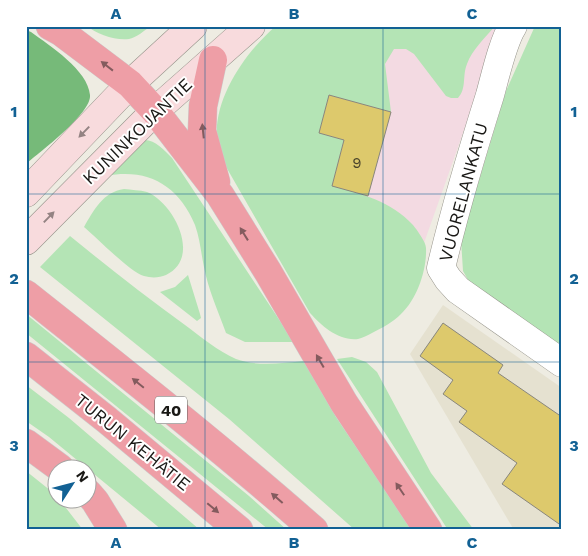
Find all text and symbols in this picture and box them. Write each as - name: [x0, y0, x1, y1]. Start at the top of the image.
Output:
- text: A: [111, 4, 122, 23]
- text: B: [289, 4, 300, 23]
- text: C: [467, 4, 478, 23]
- one-way arrow: [101, 61, 114, 72]
- street label: KUNINKOJANTIE: [78, 74, 196, 188]
- text: 1: [11, 102, 17, 121]
- text: 1: [571, 102, 577, 121]
- street label: VUORELANKATU: [434, 120, 492, 264]
- one-way arrow: [199, 123, 207, 139]
- one-way arrow: [78, 126, 90, 138]
- house number: 9: [352, 154, 362, 172]
- one-way arrow: [43, 211, 55, 223]
- one-way arrow: [239, 227, 249, 240]
- text: 2: [9, 269, 19, 288]
- text: 2: [569, 269, 579, 288]
- one-way arrow: [315, 354, 324, 367]
- one-way arrow: [131, 378, 145, 388]
- street label: TURUN KEHÄTIE: [71, 389, 195, 495]
- road number: 40: [155, 396, 187, 424]
- text: 3: [9, 436, 19, 455]
- text: 3: [569, 436, 579, 455]
- north arrow: [48, 458, 98, 508]
- one-way arrow: [395, 483, 405, 496]
- one-way arrow: [271, 492, 284, 503]
- one-way arrow: [207, 502, 219, 514]
- text: A: [111, 533, 122, 552]
- text: B: [289, 533, 300, 552]
- text: C: [467, 533, 478, 552]

